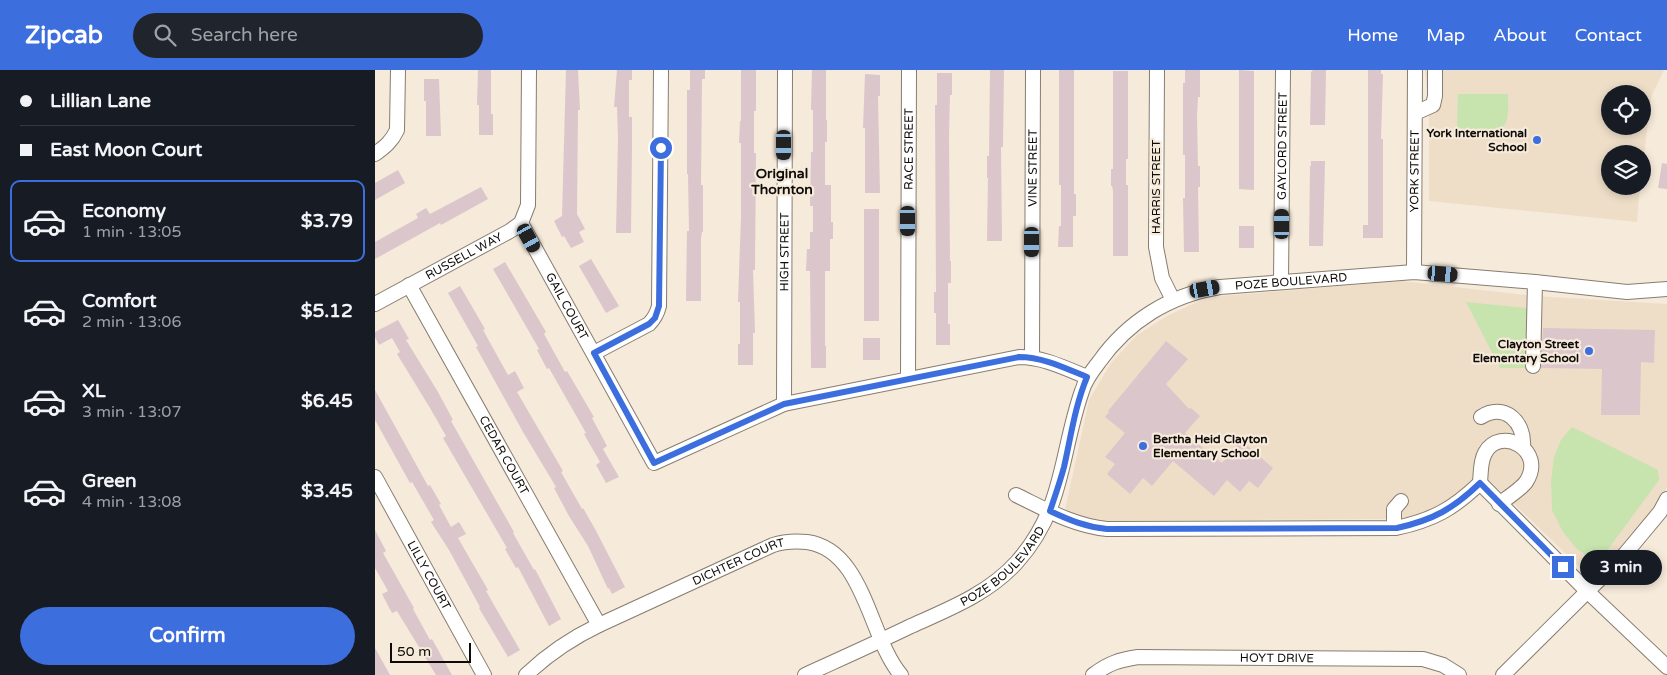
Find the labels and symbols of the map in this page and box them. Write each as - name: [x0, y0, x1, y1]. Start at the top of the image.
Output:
- street label: GAYLORD STREET: [1275, 91, 1290, 200]
- street label: RACE STREET: [902, 107, 916, 190]
- place label: York International School: [1427, 126, 1527, 154]
- street label: VINE STREET: [1026, 128, 1040, 207]
- street label: YORK STREET: [1407, 129, 1422, 212]
- car: [776, 130, 791, 160]
- marker: York International School: [1531, 134, 1543, 146]
- route start: [650, 137, 672, 159]
- street label: HARRIS STREET: [1149, 139, 1163, 234]
- district label: Original Thornton: [750, 165, 813, 198]
- car: [900, 206, 915, 236]
- car: [1274, 209, 1289, 239]
- street label: HIGH STREET: [777, 212, 792, 292]
- car: [515, 221, 542, 255]
- car: [1024, 227, 1039, 257]
- street label: RUSSELL WAY: [423, 229, 505, 282]
- car: [1427, 265, 1458, 283]
- street label: GAIL COURT: [543, 270, 592, 343]
- street label: POZE BOULEVARD: [1235, 270, 1348, 293]
- car: [1188, 279, 1221, 299]
- place label: Clayton Street Elementary School: [1472, 337, 1579, 366]
- marker: Clayton Street Elementary School: [1583, 345, 1595, 357]
- street label: CEDAR COURT: [476, 413, 532, 498]
- place label: Bertha Heid Clayton Elementary School: [1153, 432, 1268, 461]
- marker: Bertha Heid Clayton Elementary School: [1137, 440, 1149, 452]
- street label: POZE BOULEVARD: [958, 524, 1048, 609]
- street label: DICHTER COURT: [690, 535, 786, 588]
- street label: LILLY COURT: [404, 538, 454, 613]
- callout: 3 min: [1581, 550, 1663, 584]
- route end: [1552, 556, 1574, 578]
- scale bar: [390, 640, 471, 663]
- street label: HOYT DRIVE: [1240, 651, 1314, 665]

